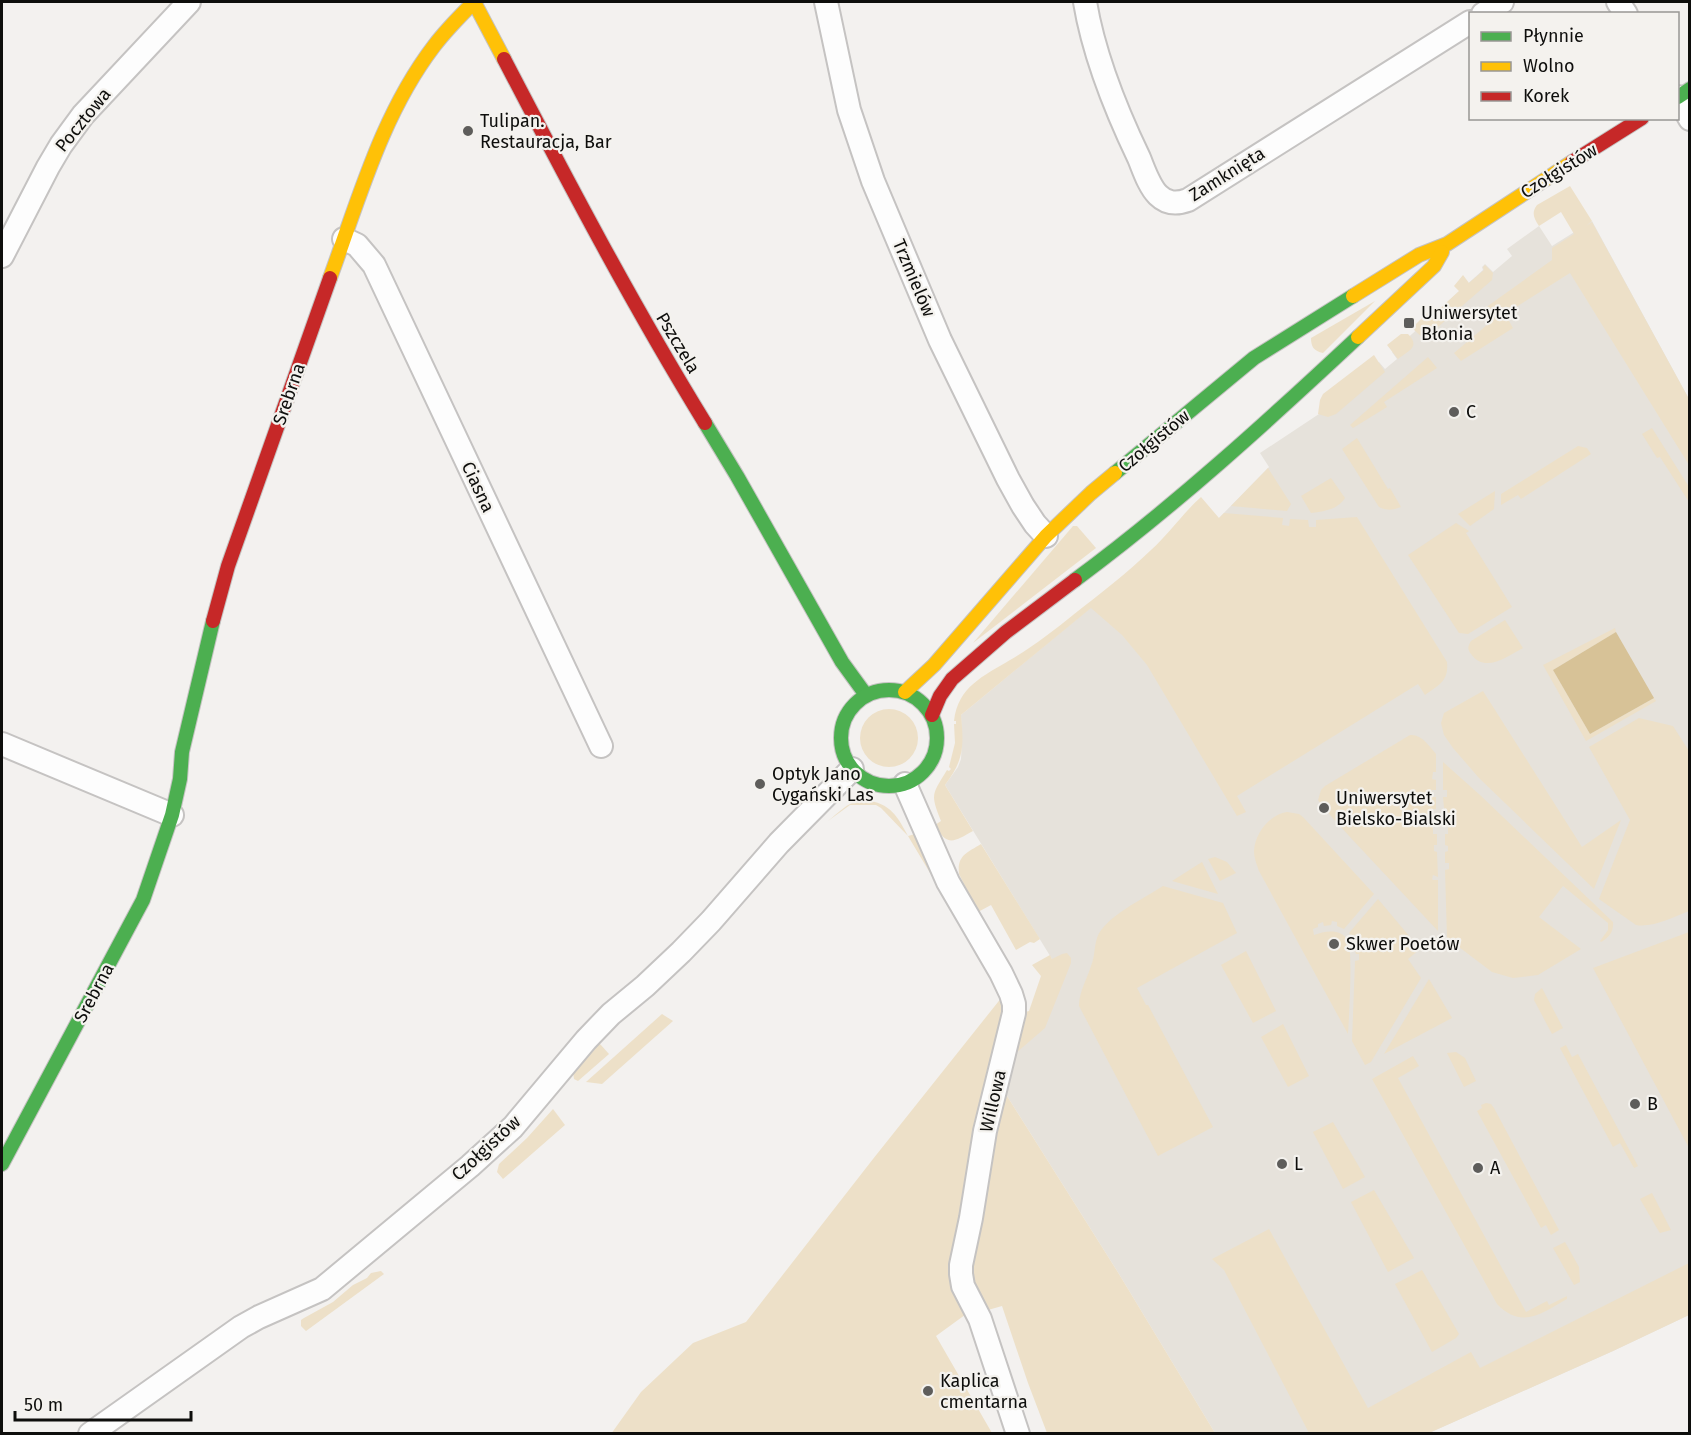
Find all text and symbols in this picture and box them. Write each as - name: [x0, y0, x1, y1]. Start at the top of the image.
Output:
- legend: [1469, 12, 1679, 120]
- text: Płynnie: [1523, 25, 1584, 47]
- text: Wolno: [1523, 55, 1575, 77]
- street label: Pocztowa: [50, 83, 116, 157]
- text: Korek: [1523, 85, 1570, 107]
- place label: Tulipan. Restauracja, Bar: [480, 110, 612, 153]
- marker: Tulipan. Restauracja, Bar: [461, 124, 475, 138]
- street label: Czołgistów: [1517, 139, 1602, 203]
- street label: Zamknięta: [1185, 142, 1269, 206]
- street label: Trzmielów: [888, 236, 940, 320]
- place label: Uniwersytet Błonia: [1421, 302, 1518, 345]
- street label: Pszczela: [651, 309, 705, 377]
- marker: Uniwersytet Błonia: [1402, 316, 1416, 330]
- street label: Srebrna: [268, 360, 310, 428]
- place label: C: [1466, 401, 1476, 423]
- street label: Czołgistów: [1114, 405, 1194, 477]
- marker: C: [1447, 405, 1461, 419]
- street label: Ciasna: [457, 458, 499, 516]
- place label: Optyk Jano Cygański Las: [772, 763, 874, 806]
- marker: Optyk Jano Cygański Las: [753, 777, 767, 791]
- place label: Uniwersytet Bielsko-Bialski: [1336, 787, 1456, 830]
- marker: Uniwersytet Bielsko-Bialski: [1317, 801, 1331, 815]
- place label: Skwer Poetów: [1346, 933, 1459, 955]
- marker: Skwer Poetów: [1327, 937, 1341, 951]
- street label: Srebrna: [69, 960, 119, 1026]
- street label: Willowa: [975, 1068, 1011, 1134]
- place label: B: [1647, 1093, 1658, 1115]
- marker: B: [1628, 1097, 1642, 1111]
- street label: Czołgistów: [447, 1110, 525, 1185]
- place label: L: [1294, 1153, 1303, 1175]
- marker: L: [1275, 1157, 1289, 1171]
- place label: A: [1490, 1157, 1501, 1179]
- marker: A: [1471, 1161, 1485, 1175]
- place label: Kaplica cmentarna: [940, 1370, 1028, 1413]
- scale bar: [15, 1384, 190, 1422]
- marker: Kaplica cmentarna: [921, 1384, 935, 1398]
- text: 50 m: [24, 1394, 63, 1416]

